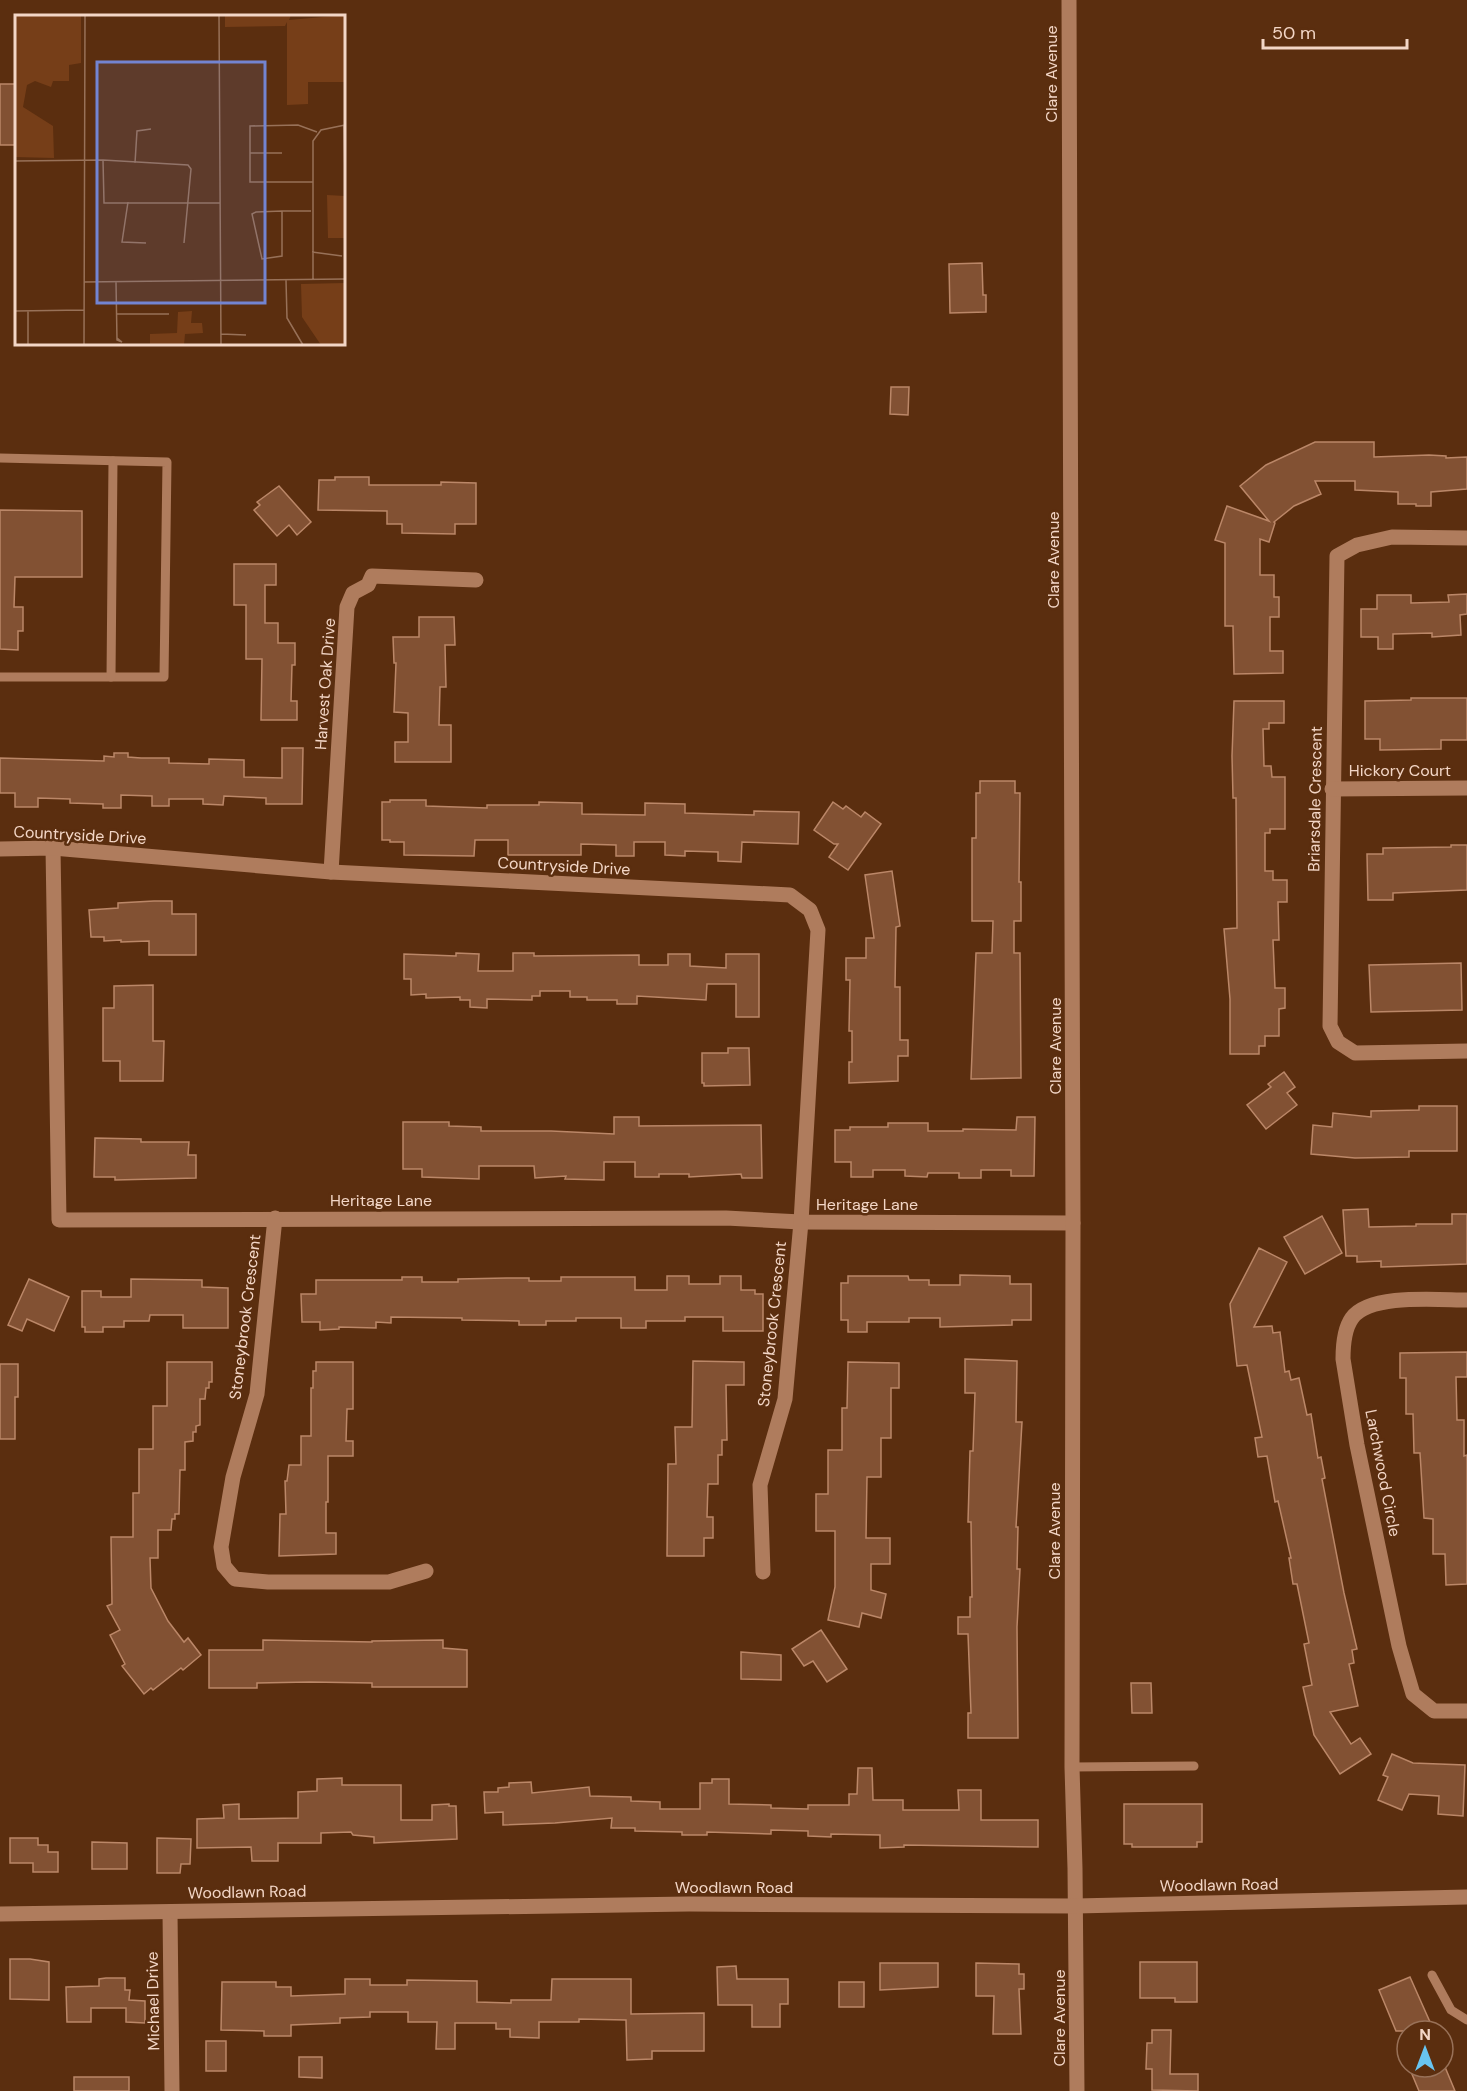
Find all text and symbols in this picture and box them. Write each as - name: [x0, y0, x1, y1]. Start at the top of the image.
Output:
- scale bar: [1263, 12, 1407, 50]
- inset map: [15, 15, 345, 345]
- text: 50 m: [1272, 21, 1316, 45]
- street label: Clare Avenue: [1041, 25, 1062, 123]
- street label: Clare Avenue: [1043, 511, 1064, 609]
- street label: Harvest Oak Drive: [310, 617, 340, 751]
- street label: Briarsdale Crescent: [1303, 726, 1327, 872]
- street label: Hickory Court: [1349, 760, 1451, 781]
- street label: Countryside Drive: [13, 821, 147, 849]
- street label: Countryside Drive: [497, 852, 631, 880]
- street label: Clare Avenue: [1045, 997, 1066, 1095]
- street label: Heritage Lane: [330, 1190, 432, 1211]
- street label: Heritage Lane: [816, 1194, 918, 1215]
- street label: Stoneybrook Crescent: [224, 1233, 266, 1401]
- street label: Stoneybrook Crescent: [753, 1240, 791, 1408]
- street label: Larchwood Circle: [1360, 1408, 1406, 1538]
- street label: Clare Avenue: [1044, 1482, 1065, 1580]
- street label: Woodlawn Road: [1159, 1873, 1279, 1897]
- street label: Woodlawn Road: [675, 1877, 793, 1898]
- street label: Woodlawn Road: [187, 1880, 307, 1904]
- street label: Michael Drive: [142, 1951, 164, 2051]
- street label: Clare Avenue: [1049, 1969, 1070, 2067]
- north arrow: [1395, 2019, 1455, 2079]
- text: N: [1419, 2024, 1431, 2045]

